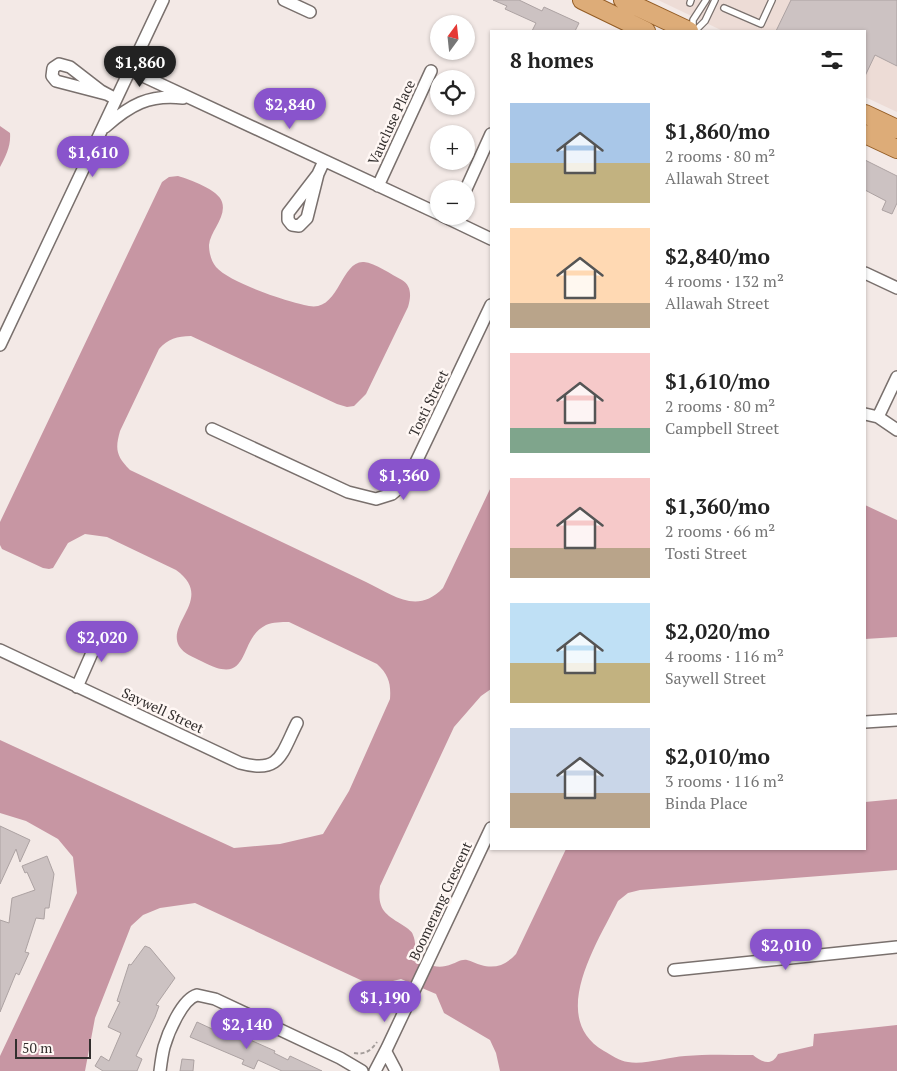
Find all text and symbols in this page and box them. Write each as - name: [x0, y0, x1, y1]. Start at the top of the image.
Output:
- north arrow: [430, 15, 475, 60]
- map controls: [430, 15, 475, 225]
- pin: $1,860: [99, 46, 181, 88]
- text: 8 homes: [510, 46, 594, 74]
- icon: filters: [818, 46, 846, 74]
- text: $1,860: [115, 51, 165, 73]
- button: locate: [430, 70, 475, 115]
- street label: Vaucluse Place: [363, 76, 419, 168]
- pin: $2,840: [249, 88, 331, 130]
- text: $2,840: [265, 93, 315, 115]
- text: $1,860/mo: [665, 117, 770, 145]
- icon: home: [550, 123, 610, 183]
- button: +: [430, 125, 475, 170]
- pin: $1,610: [52, 136, 134, 178]
- text: $1,610: [68, 141, 118, 163]
- text: 2 rooms · 80 m²: [665, 145, 775, 167]
- text: Allawah Street: [665, 167, 769, 189]
- button: −: [430, 180, 475, 225]
- text: $2,840/mo: [665, 242, 770, 270]
- icon: home: [550, 248, 610, 308]
- text: 4 rooms · 132 m²: [665, 270, 784, 292]
- text: Allawah Street: [665, 292, 769, 314]
- street label: Tosti Street: [404, 366, 453, 439]
- text: $1,610/mo: [665, 367, 770, 395]
- icon: home: [550, 373, 610, 433]
- text: 2 rooms · 80 m²: [665, 395, 775, 417]
- text: Campbell Street: [665, 417, 779, 439]
- pin: $1,360: [363, 458, 445, 501]
- text: $1,360: [379, 464, 429, 486]
- text: $1,360/mo: [665, 492, 770, 520]
- icon: home: [550, 498, 610, 558]
- text: 2 rooms · 66 m²: [665, 520, 775, 542]
- text: Tosti Street: [665, 542, 747, 564]
- text: $2,020/mo: [665, 617, 770, 645]
- pin: $2,020: [61, 620, 143, 663]
- icon: home: [550, 623, 610, 683]
- text: $2,020: [77, 626, 127, 648]
- text: 4 rooms · 116 m²: [665, 645, 784, 667]
- text: Saywell Street: [665, 667, 766, 689]
- street label: Saywell Street: [119, 683, 208, 738]
- text: $2,010/mo: [665, 742, 770, 770]
- icon: home: [550, 748, 610, 808]
- text: 3 rooms · 116 m²: [665, 770, 784, 792]
- text: Binda Place: [665, 792, 748, 814]
- street label: Boomerang Crescent: [404, 838, 476, 964]
- pin: $2,010: [745, 928, 827, 971]
- text: $2,010: [761, 934, 811, 956]
- pin: $1,190: [344, 980, 426, 1023]
- text: $1,190: [360, 986, 410, 1008]
- pin: $2,140: [206, 1008, 288, 1050]
- text: $2,140: [222, 1013, 272, 1035]
- scale bar: [15, 1036, 91, 1059]
- text: 50 m: [22, 1038, 52, 1057]

